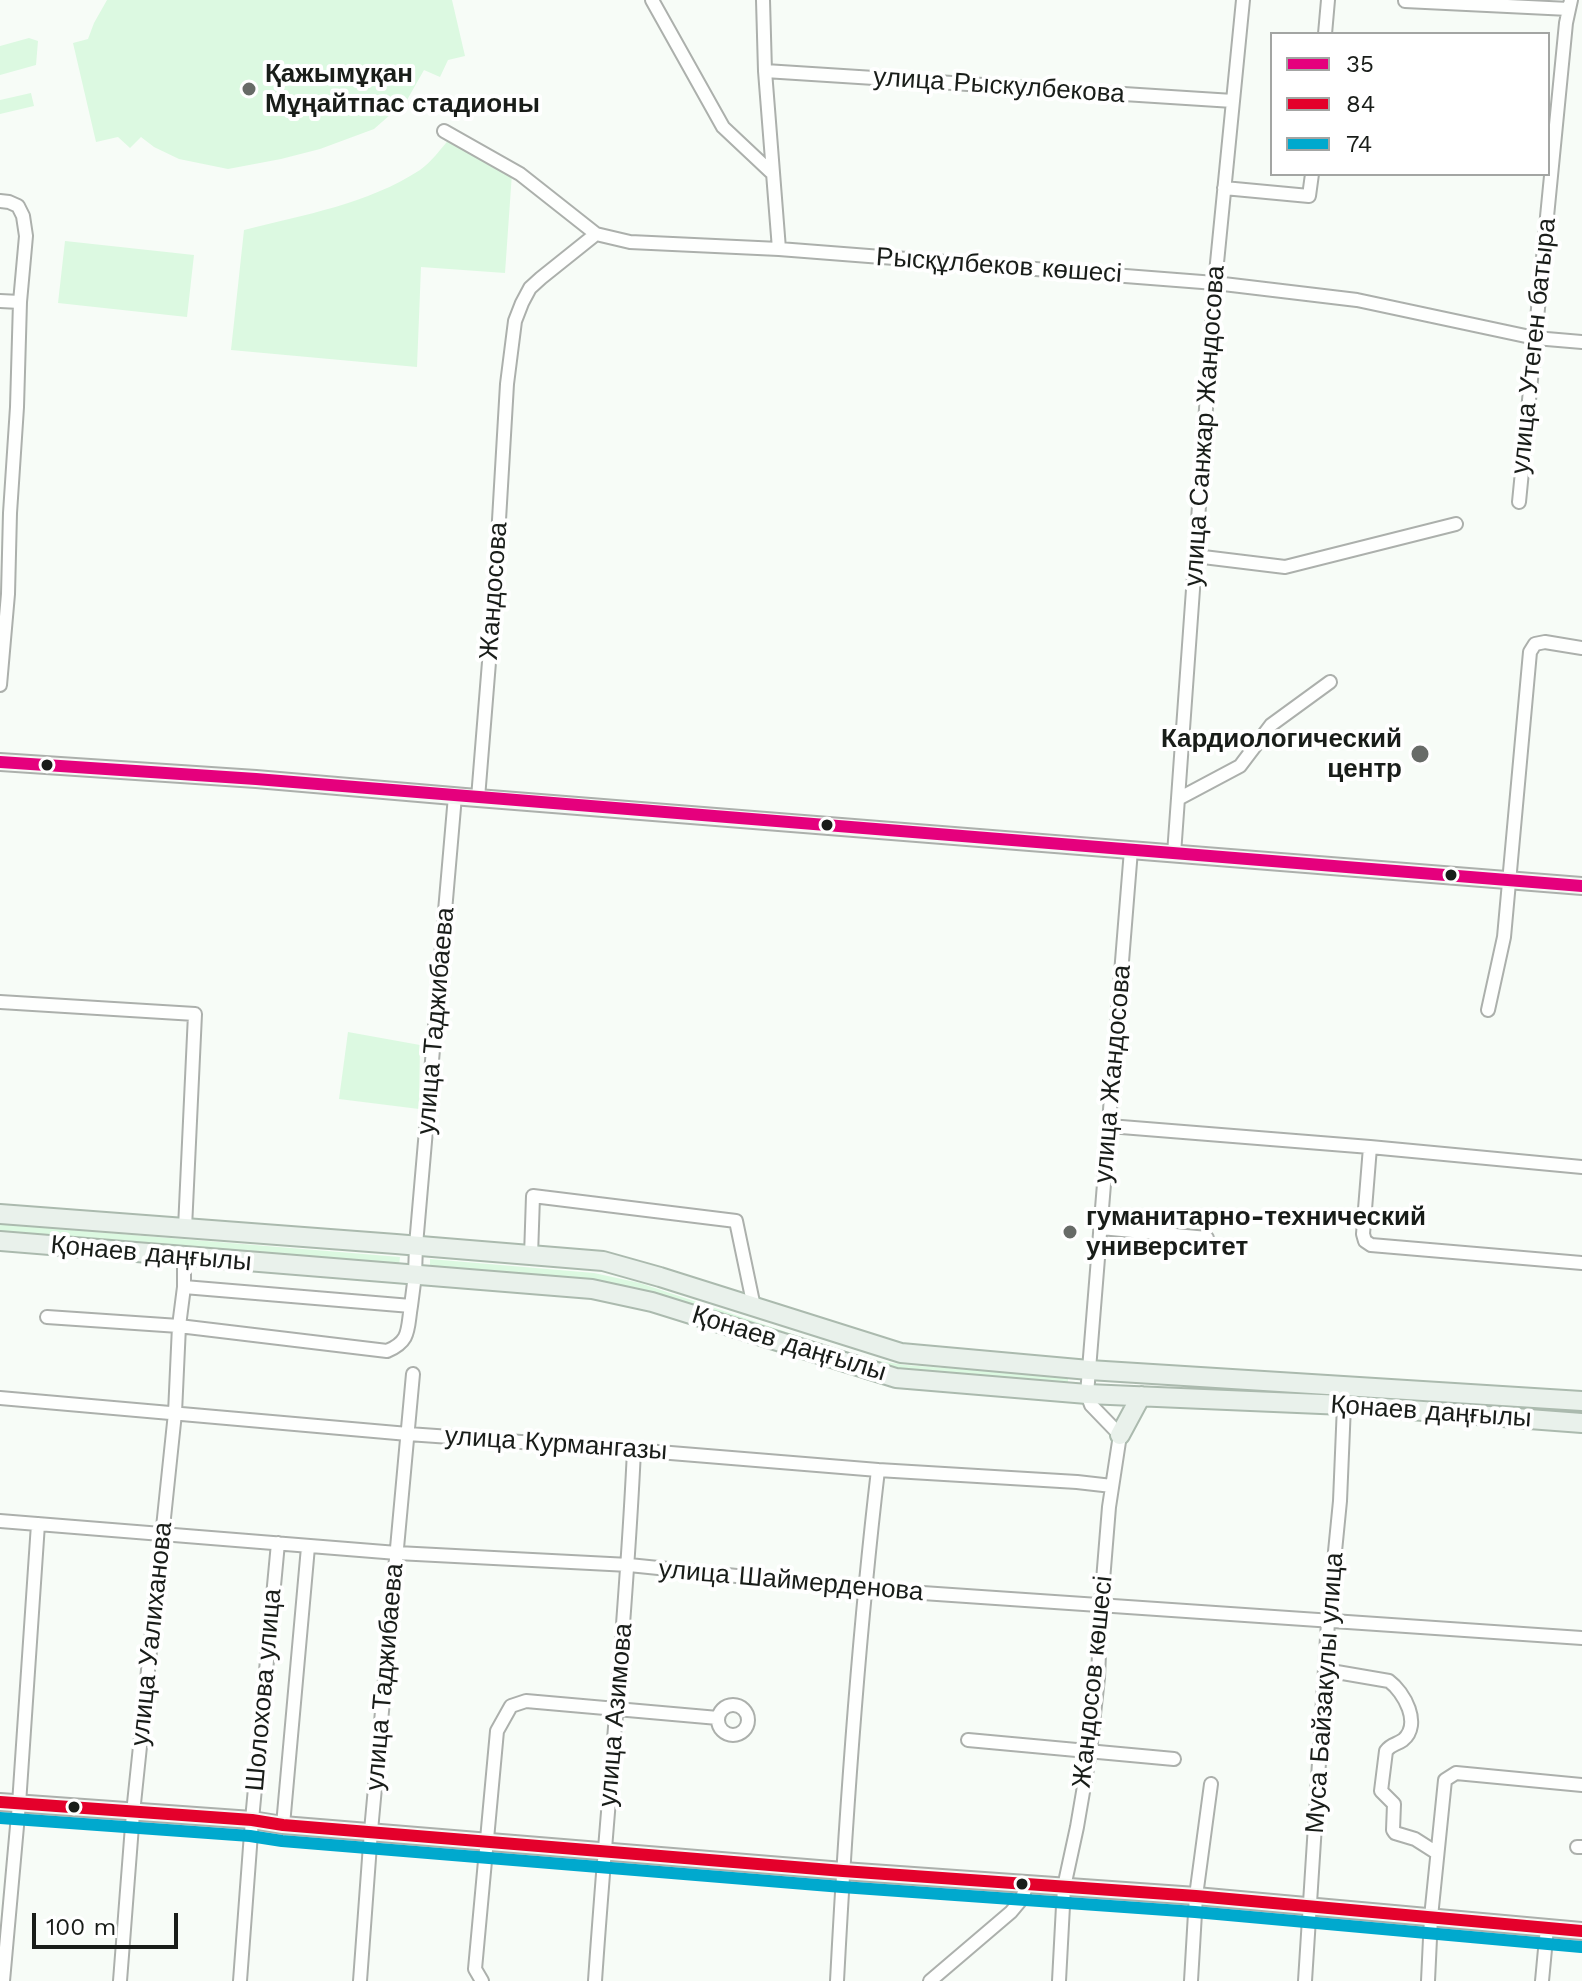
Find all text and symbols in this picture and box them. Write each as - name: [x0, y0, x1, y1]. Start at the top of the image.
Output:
- legend: [1270, 32, 1550, 176]
- text: 35: [1346, 50, 1374, 78]
- place label: Қажымұқан Мұңайтпас стадионы: [265, 58, 540, 120]
- street label: улица Рыскулбекова: [872, 62, 1126, 110]
- marker: Қажымұқан Мұңайтпас стадионы: [240, 80, 258, 98]
- text: 84: [1346, 90, 1375, 118]
- text: 74: [1346, 130, 1373, 158]
- street label: улица Утеген батыра: [1505, 216, 1563, 476]
- street label: Рысқұлбеков көшесі: [875, 242, 1123, 290]
- street label: улица Санжар Жандосова: [1178, 264, 1232, 588]
- street label: Жандосова: [474, 521, 514, 661]
- place label: Кардиологический центр: [1161, 723, 1402, 784]
- marker: Кардиологический центр: [1409, 743, 1431, 765]
- unlabelled marker: [39, 757, 55, 773]
- unlabelled marker: [819, 817, 835, 833]
- unlabelled marker: [1443, 867, 1459, 883]
- street label: улица Таджибаева: [411, 906, 461, 1136]
- street label: улица Жандосова: [1088, 964, 1138, 1184]
- place label: гуманитарно-технический университет: [1086, 1201, 1426, 1262]
- marker: гуманитарно-технический университет: [1061, 1223, 1079, 1241]
- street label: Қонаев даңғылы: [49, 1230, 253, 1278]
- street label: Қонаев даңғылы: [688, 1300, 890, 1388]
- street label: Қонаев даңғылы: [1329, 1389, 1533, 1435]
- street label: улица Курмангазы: [444, 1421, 668, 1467]
- street label: улица Уалиханова: [125, 1520, 179, 1748]
- street label: Муса Байзакулы улица: [1300, 1551, 1350, 1835]
- street label: улица Шаймерденова: [657, 1554, 925, 1608]
- street label: улица Таджибаева: [360, 1562, 410, 1792]
- street label: Жандосов көшесі: [1066, 1574, 1120, 1790]
- street label: Шолохова улица: [240, 1588, 288, 1792]
- street label: улица Азимова: [592, 1622, 640, 1808]
- unlabelled marker: [66, 1799, 82, 1815]
- unlabelled marker: [1014, 1876, 1030, 1892]
- scale bar: [36, 1897, 182, 1947]
- text: 100 m: [46, 1913, 116, 1941]

